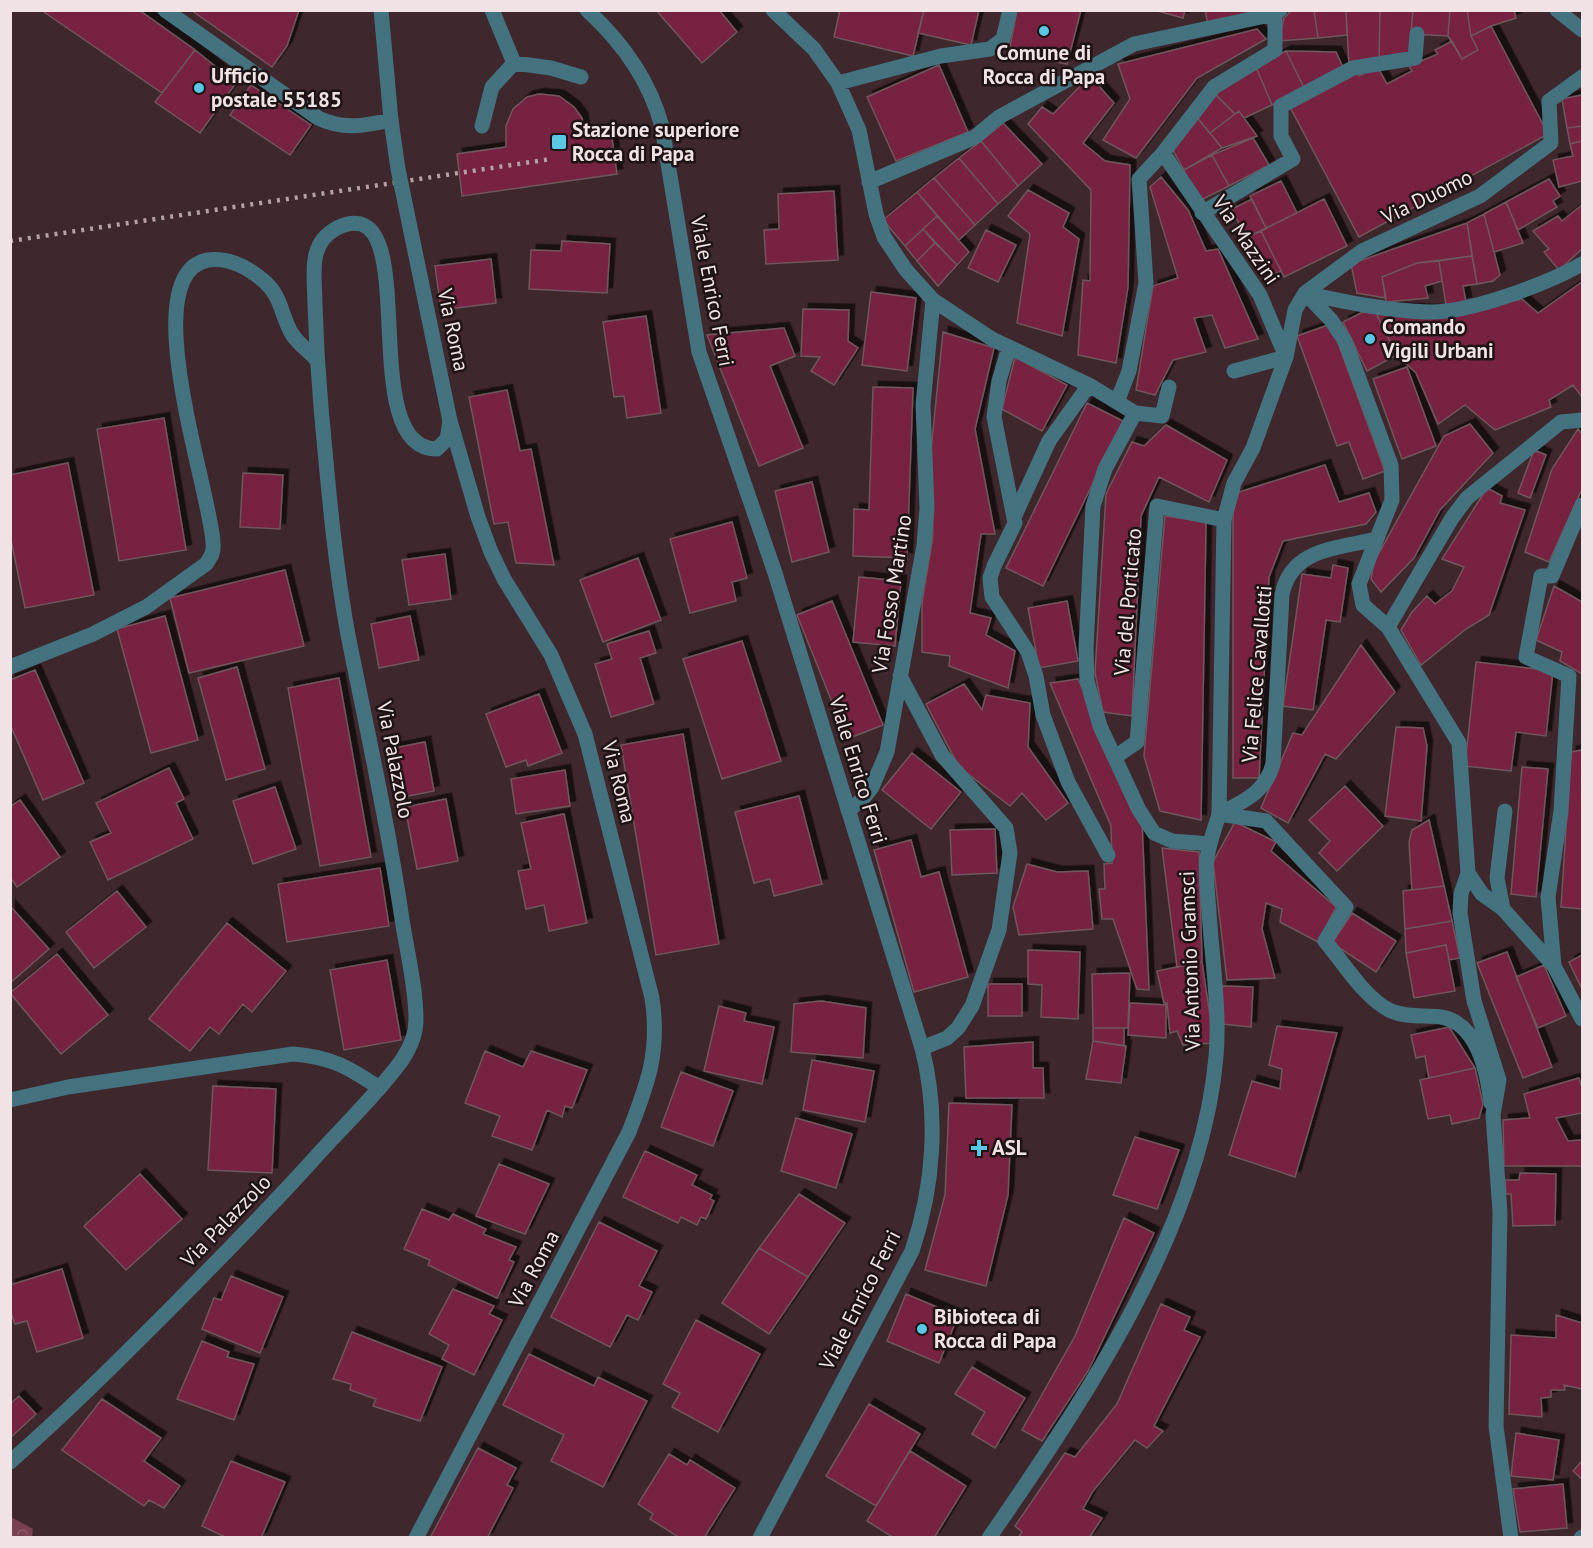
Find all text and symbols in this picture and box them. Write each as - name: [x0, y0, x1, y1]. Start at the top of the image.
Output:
- marker: Comune di Rocca di Papa: [1037, 24, 1051, 38]
- place label: Comune di Rocca di Papa: [983, 39, 1105, 90]
- place label: Ufficio postale 55185: [211, 62, 342, 113]
- marker: Ufficio postale 55185: [192, 81, 206, 95]
- place label: Stazione superiore Rocca di Papa: [572, 116, 739, 167]
- marker: Stazione superiore Rocca di Papa: [550, 133, 568, 151]
- street label: Via Duomo: [1376, 163, 1477, 231]
- street label: Via Mazzini: [1206, 189, 1286, 290]
- street label: Viale Enrico Ferri: [684, 212, 740, 369]
- street label: Via Roma: [431, 285, 475, 374]
- place label: Comando Vigili Urbani: [1381, 313, 1494, 364]
- marker: Comando Vigili Urbani: [1363, 332, 1377, 346]
- street label: Via Fosso Martino: [865, 513, 917, 676]
- street label: Via del Porticato: [1108, 527, 1147, 678]
- street label: Via Felice Cavallotti: [1235, 584, 1278, 765]
- street label: Viale Enrico Ferri: [823, 692, 894, 847]
- street label: Via Palazzolo: [371, 698, 420, 821]
- street label: Via Roma: [596, 737, 643, 826]
- street label: Via Antonio Gramsci: [1173, 870, 1206, 1053]
- place label: ASL: [992, 1134, 1027, 1161]
- marker: ASL: [970, 1139, 988, 1157]
- street label: Via Palazzolo: [174, 1169, 277, 1273]
- street label: Via Roma: [501, 1225, 565, 1313]
- street label: Viale Enrico Ferri: [812, 1225, 906, 1375]
- place label: Bibioteca di Rocca di Papa: [934, 1303, 1056, 1354]
- marker: Bibioteca di Rocca di Papa: [915, 1322, 929, 1336]

